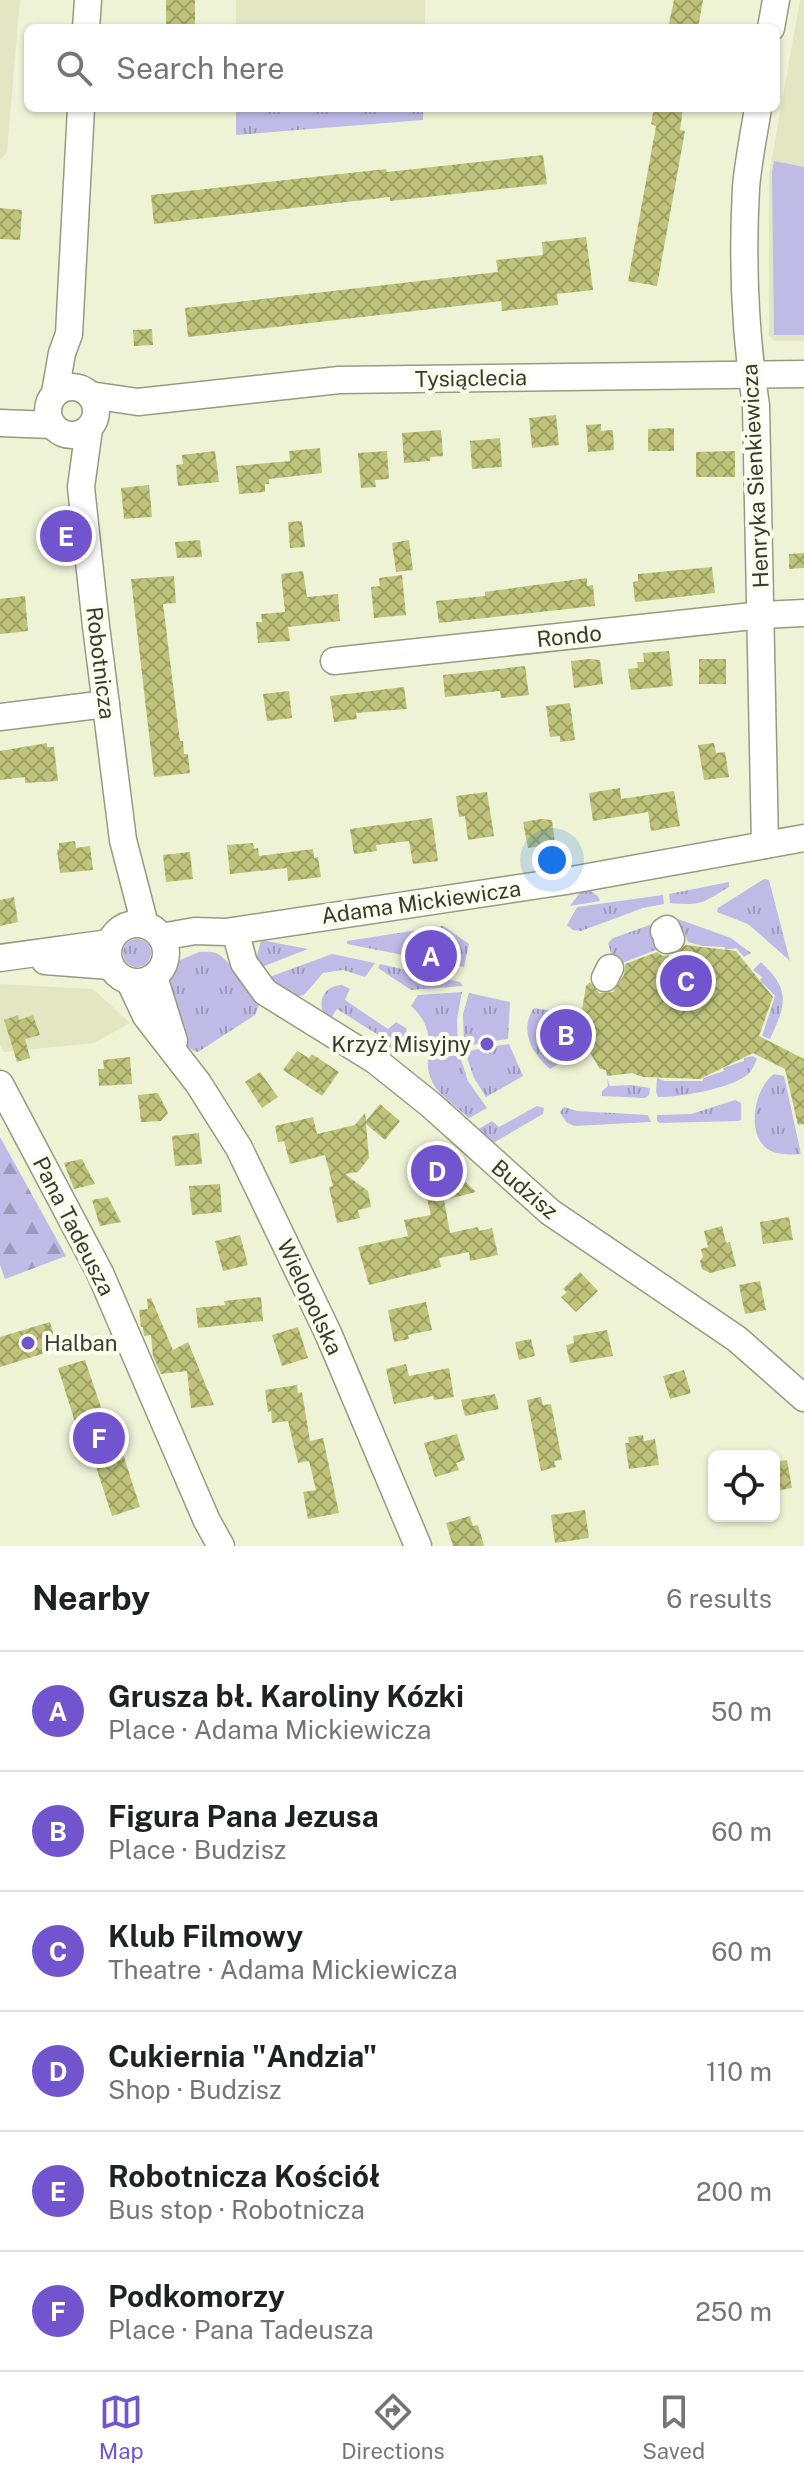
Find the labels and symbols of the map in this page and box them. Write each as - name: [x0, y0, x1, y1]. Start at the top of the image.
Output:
- street label: Henryka Sienkiewicza: [736, 363, 774, 589]
- street label: Tysiąclecia: [415, 364, 527, 392]
- pin: E: [40, 506, 92, 566]
- street label: Robotnicza: [81, 605, 121, 721]
- street label: Rondo: [535, 620, 603, 652]
- your location: [532, 840, 572, 880]
- street label: Adama Mickiewicza: [320, 875, 522, 929]
- pin: A: [405, 926, 457, 986]
- pin: C: [660, 951, 712, 1011]
- pin: B: [540, 1005, 592, 1065]
- place label: Krzyż Misyjny: [331, 1031, 471, 1057]
- marker: Krzyż Misyjny: [478, 1035, 496, 1053]
- pin: D: [411, 1141, 463, 1201]
- street label: Pana Tadeusza: [28, 1152, 120, 1300]
- street label: Budzisz: [487, 1154, 563, 1224]
- street label: Wielopolska: [272, 1235, 348, 1359]
- place label: Halban: [44, 1330, 117, 1356]
- marker: Halban: [19, 1334, 37, 1352]
- pin: F: [73, 1408, 125, 1468]

